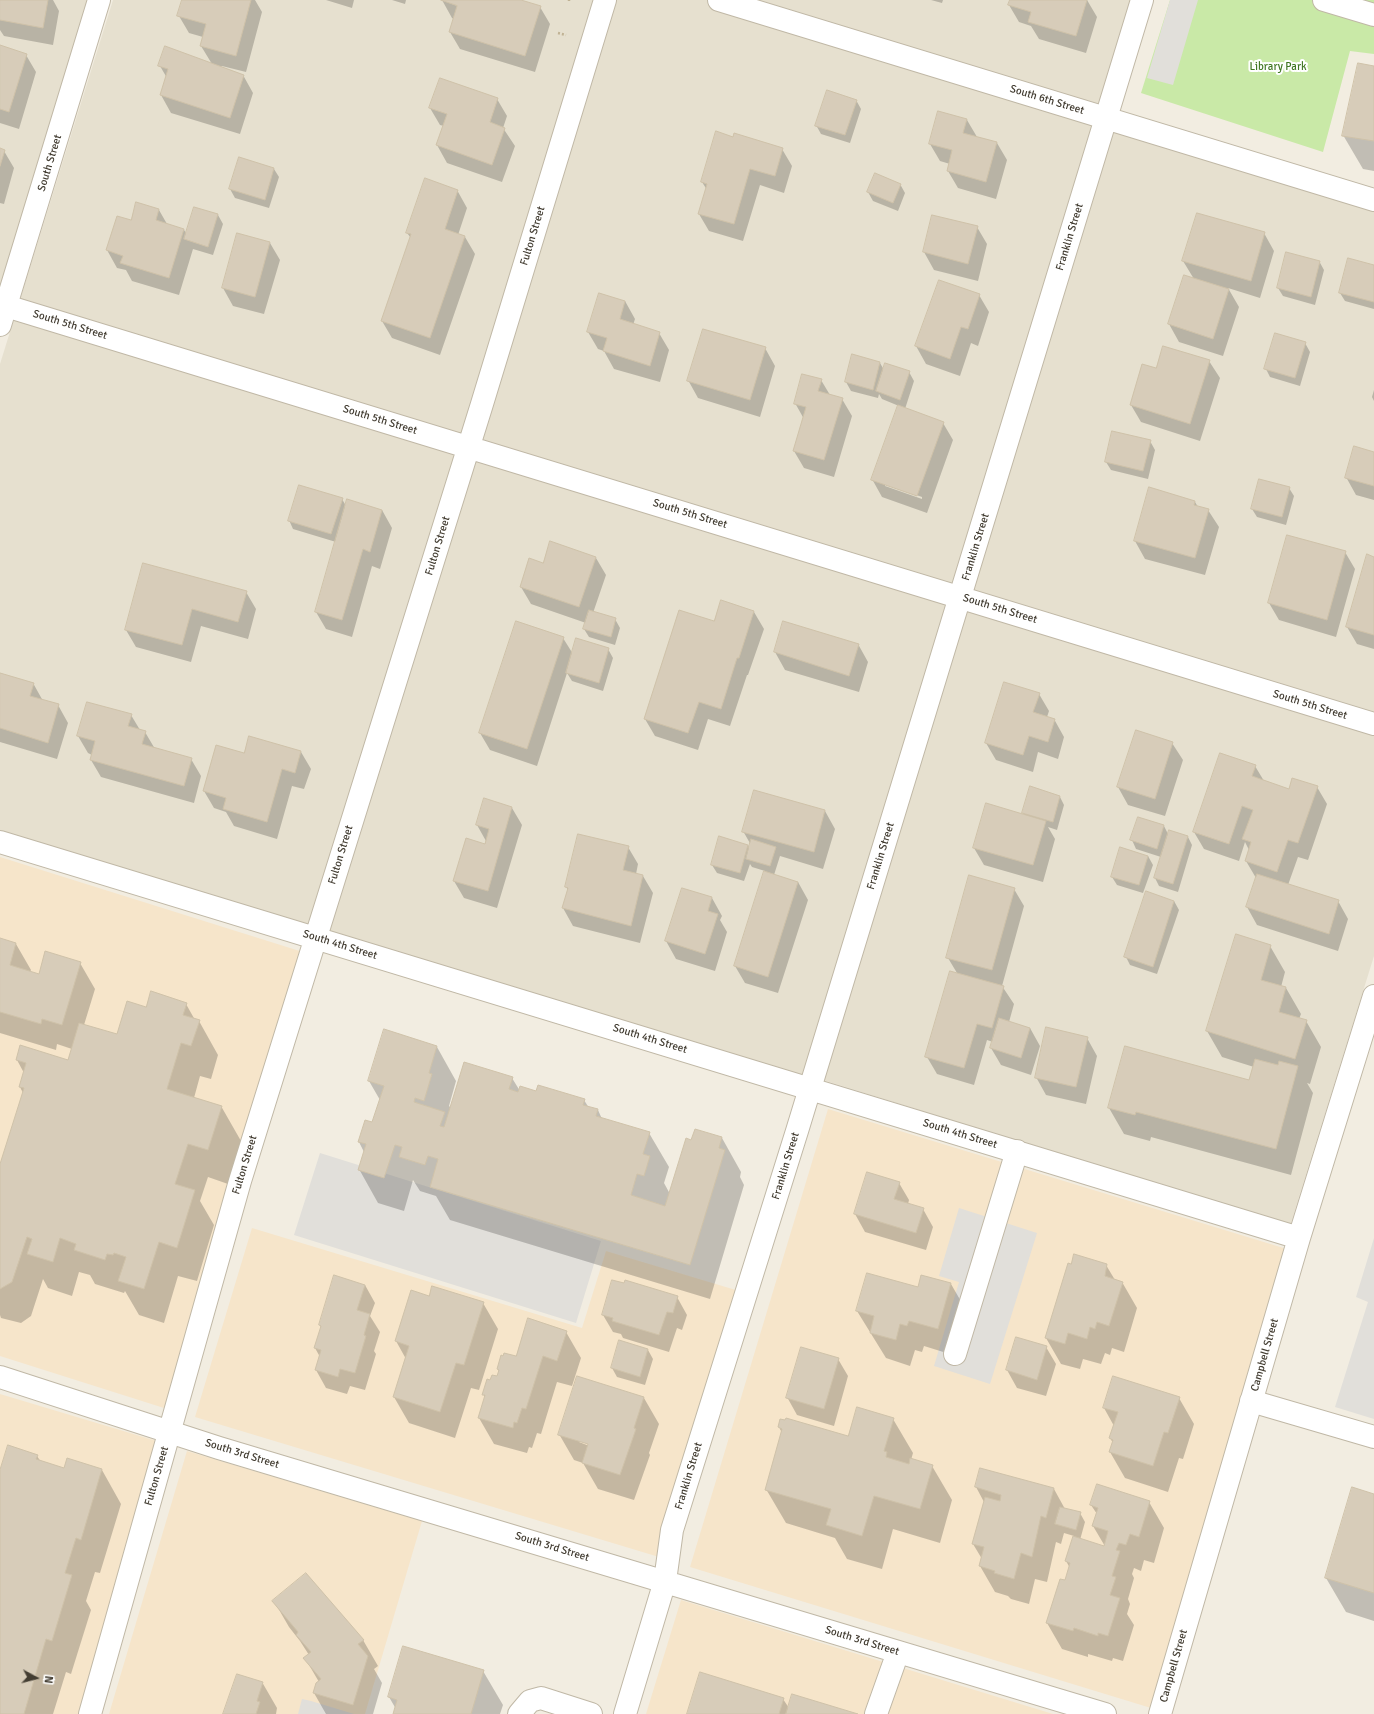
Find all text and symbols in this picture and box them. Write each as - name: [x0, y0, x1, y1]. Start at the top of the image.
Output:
- park label: Library Park: [1250, 60, 1306, 74]
- street label: South 6th Street: [1008, 82, 1086, 118]
- street label: South Street: [35, 133, 65, 193]
- street label: Franklin Street: [1054, 202, 1086, 272]
- street label: Fulton Street: [518, 205, 548, 267]
- street label: South 5th Street: [31, 307, 109, 343]
- street label: South 5th Street: [341, 402, 419, 438]
- street label: South 5th Street: [651, 496, 729, 532]
- street label: Franklin Street: [960, 512, 992, 582]
- street label: Fulton Street: [423, 515, 453, 577]
- street label: South 5th Street: [961, 591, 1039, 627]
- street label: South 5th Street: [1271, 687, 1349, 723]
- street label: Franklin Street: [865, 821, 897, 891]
- street label: Fulton Street: [326, 824, 356, 886]
- street label: South 4th Street: [301, 927, 379, 963]
- street label: South 4th Street: [611, 1021, 689, 1057]
- street label: South 4th Street: [921, 1116, 999, 1152]
- street label: Franklin Street: [770, 1131, 802, 1201]
- street label: Fulton Street: [230, 1134, 260, 1196]
- street label: Campbell Street: [1248, 1317, 1282, 1393]
- street label: South 3rd Street: [203, 1436, 281, 1472]
- street label: Franklin Street: [673, 1441, 705, 1511]
- street label: Fulton Street: [142, 1445, 172, 1507]
- street label: South 3rd Street: [513, 1529, 591, 1565]
- street label: South 3rd Street: [823, 1623, 901, 1659]
- street label: Campbell Street: [1157, 1628, 1191, 1704]
- north arrow: [16, 1658, 56, 1698]
- text: N: [41, 1675, 55, 1684]

